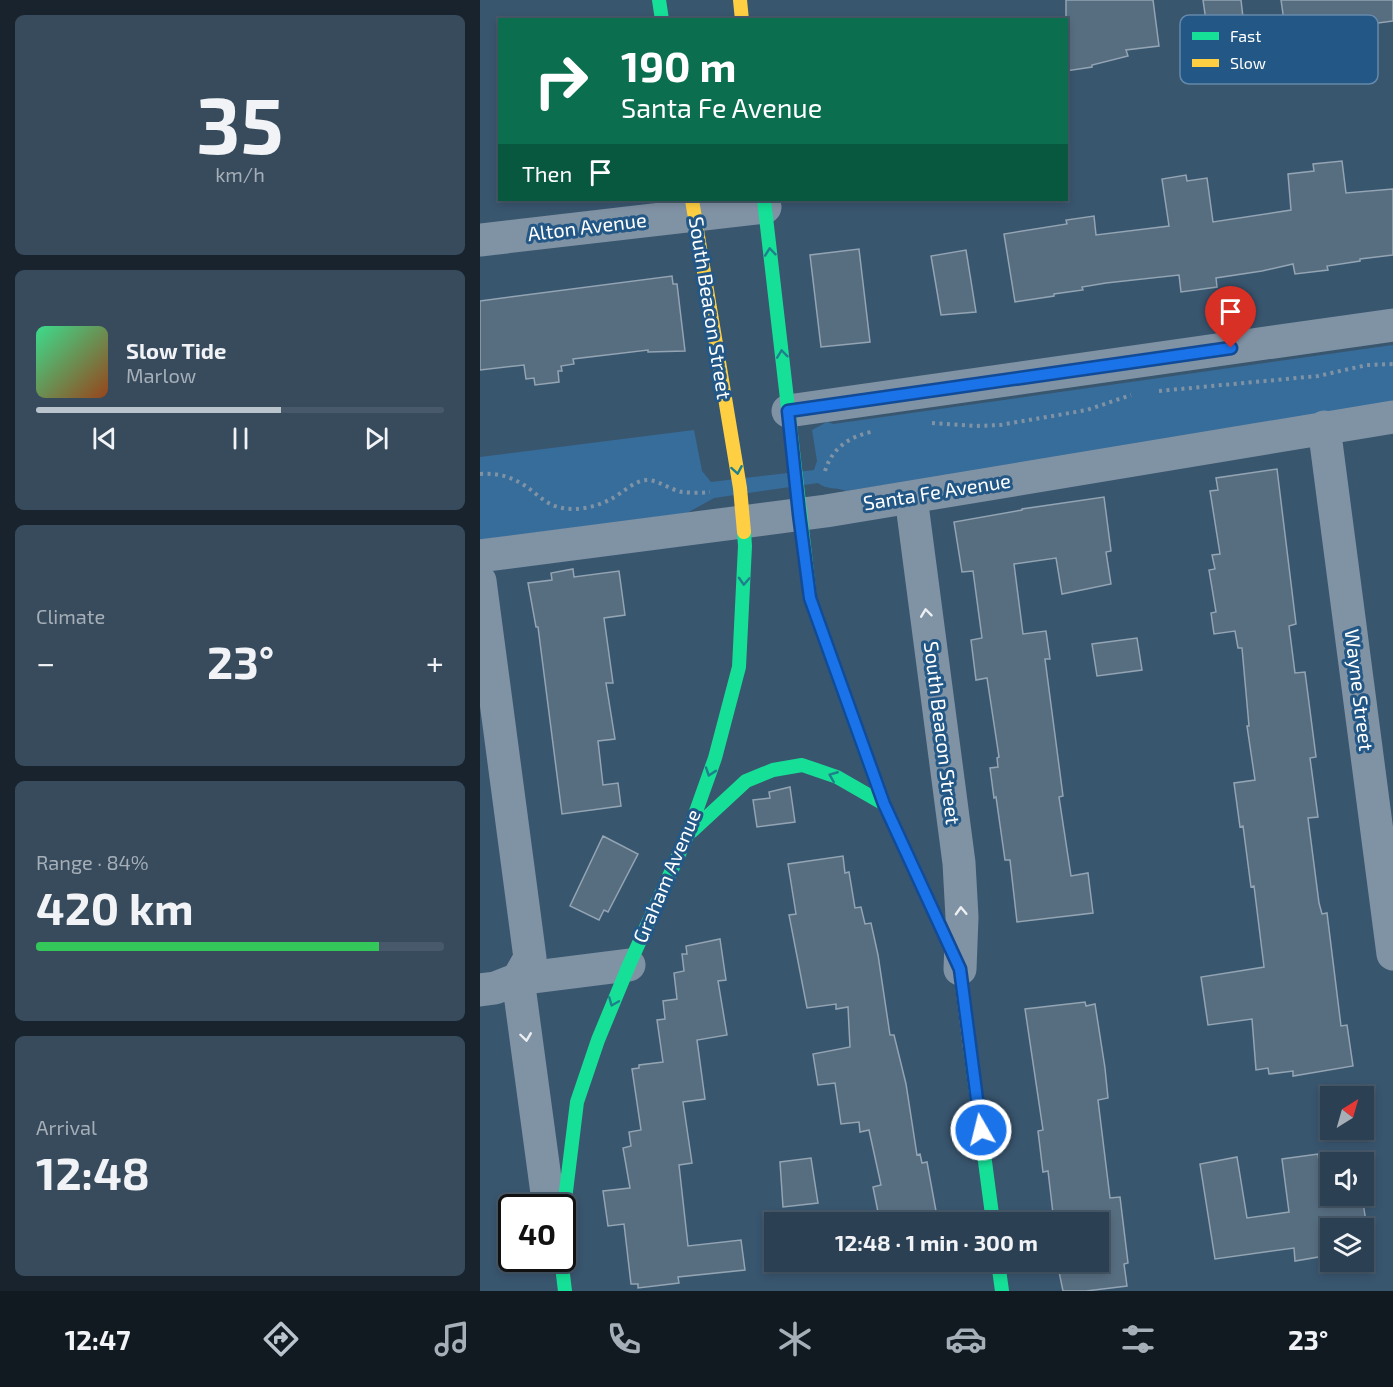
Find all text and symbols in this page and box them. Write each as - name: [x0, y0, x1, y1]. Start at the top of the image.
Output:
- legend: [1180, 15, 1378, 84]
- text: Fast: [1230, 26, 1261, 45]
- text: 190 m: [621, 40, 737, 90]
- icon: right: [522, 42, 600, 120]
- text: Slow: [1230, 53, 1266, 72]
- text: 35: [196, 76, 284, 170]
- text: Santa Fe Avenue: [621, 91, 822, 123]
- icon: arrive: [584, 156, 617, 189]
- text: Then: [522, 160, 572, 186]
- text: km/h: [215, 162, 265, 186]
- street label: Alton Avenue: [526, 207, 648, 245]
- street label: South Beacon Street: [685, 215, 737, 401]
- one-way arrow: [764, 248, 777, 257]
- pin: [1205, 286, 1256, 348]
- icon: arrive: [1214, 295, 1247, 328]
- text: Slow Tide: [126, 337, 226, 363]
- one-way arrow: [776, 350, 788, 359]
- text: Marlow: [126, 363, 196, 387]
- icon: previous: [88, 422, 121, 455]
- icon: pause: [224, 422, 257, 455]
- icon: next: [360, 422, 393, 455]
- one-way arrow: [730, 465, 743, 475]
- street label: Santa Fe Avenue: [861, 467, 1012, 515]
- one-way arrow: [737, 576, 750, 585]
- text: Climate: [36, 604, 105, 628]
- one-way arrow: [921, 608, 933, 618]
- street label: Wayne Street: [1341, 628, 1379, 753]
- text: 23°: [207, 634, 274, 688]
- street label: South Beacon Street: [920, 640, 966, 826]
- text: −: [36, 642, 55, 682]
- text: +: [426, 642, 444, 682]
- one-way arrow: [704, 766, 717, 777]
- one-way arrow: [828, 771, 839, 783]
- street label: Graham Avenue: [627, 805, 705, 946]
- text: Range · 84%: [36, 850, 149, 874]
- text: 420 km: [36, 880, 194, 934]
- one-way arrow: [955, 906, 967, 915]
- one-way arrow: [608, 996, 620, 1007]
- one-way arrow: [519, 1032, 531, 1041]
- north arrow: [1320, 1086, 1374, 1140]
- map controls: [1320, 1086, 1374, 1272]
- position arrow: [949, 1098, 1013, 1162]
- text: Arrival: [36, 1115, 97, 1139]
- text: 12:48: [36, 1145, 150, 1199]
- button: sound: [1320, 1152, 1374, 1206]
- speed limit sign: 40: [498, 1194, 576, 1272]
- button: layers: [1320, 1218, 1374, 1272]
- text: 12:48 · 1 min · 300 m: [835, 1229, 1038, 1255]
- icon: directions: [260, 1318, 302, 1360]
- icon: music: [431, 1318, 473, 1360]
- icon: phone: [603, 1318, 645, 1360]
- icon: climate: [774, 1318, 816, 1360]
- icon: car: [945, 1318, 987, 1360]
- icon: filters: [1117, 1318, 1159, 1360]
- text: 12:47: [65, 1323, 130, 1355]
- text: 23°: [1288, 1323, 1328, 1355]

